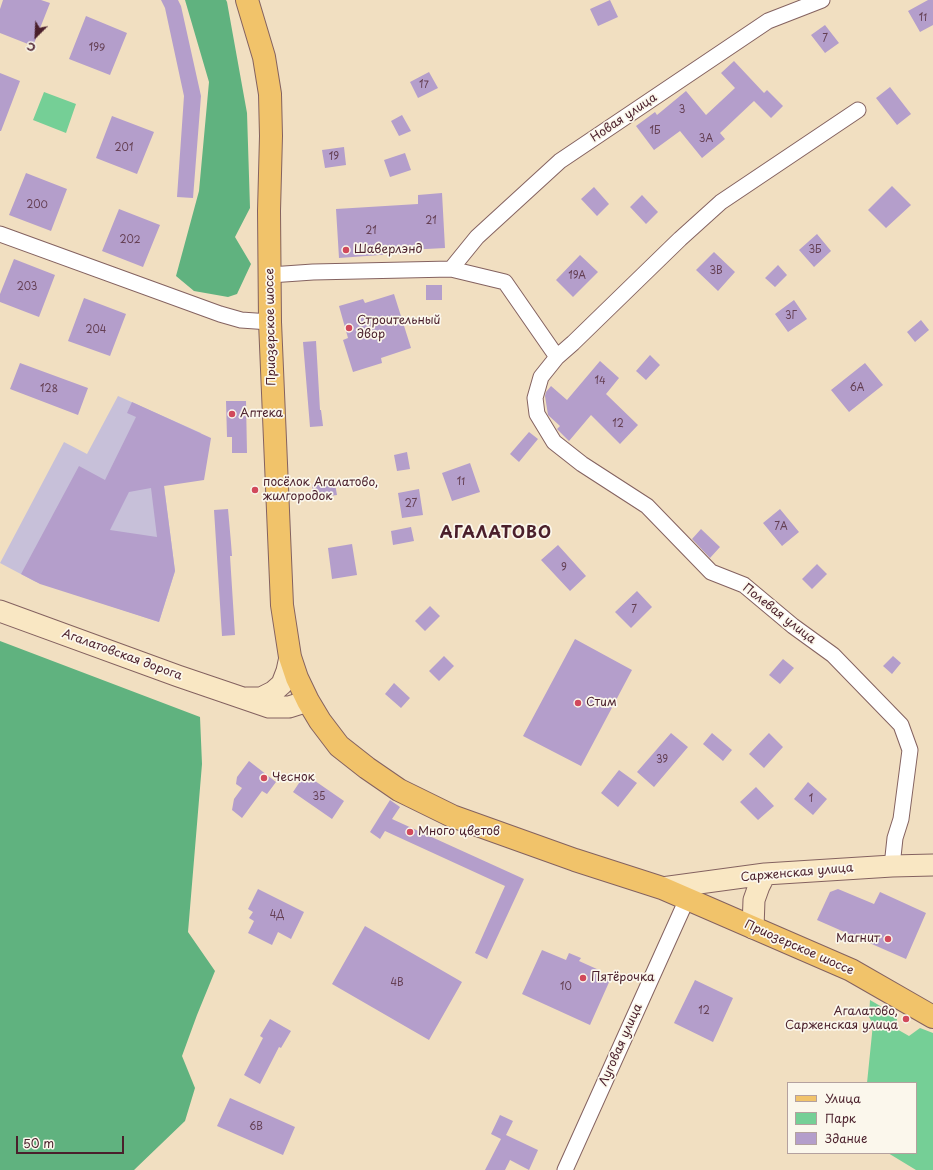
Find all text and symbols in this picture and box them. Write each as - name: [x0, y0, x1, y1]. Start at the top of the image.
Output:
- house number: 11: [919, 12, 927, 24]
- north arrow: [16, 16, 56, 56]
- house number: 7: [822, 33, 828, 45]
- text: С: [24, 38, 38, 57]
- house number: 199: [89, 42, 105, 54]
- house number: 17: [419, 79, 429, 91]
- street label: Новая улица: [588, 91, 660, 145]
- house number: 3: [679, 104, 685, 116]
- house number: 1Б: [650, 125, 660, 137]
- house number: 3А: [699, 133, 713, 145]
- house number: 201: [115, 142, 133, 154]
- house number: 19: [329, 151, 339, 163]
- house number: 200: [26, 199, 48, 211]
- house number: 21: [425, 215, 437, 227]
- house number: 21: [365, 225, 377, 237]
- house number: 202: [119, 234, 141, 246]
- place label: Шаверлэнд: [354, 243, 423, 257]
- house number: 3Б: [808, 244, 822, 256]
- marker: Шаверлэнд: [341, 245, 351, 255]
- house number: 3В: [709, 265, 723, 277]
- street label: Приозерское шоссе: [263, 268, 279, 386]
- house number: 19А: [568, 270, 586, 282]
- house number: 203: [17, 281, 37, 293]
- house number: 3Г: [785, 310, 797, 322]
- place label: Строительный двор: [357, 314, 441, 342]
- marker: Строительный двор: [344, 323, 354, 333]
- house number: 204: [86, 324, 106, 336]
- house number: 14: [594, 375, 606, 387]
- house number: 6А: [850, 382, 864, 394]
- house number: 128: [40, 383, 58, 395]
- place label: Аптека: [240, 407, 283, 421]
- marker: Аптека: [227, 409, 237, 419]
- house number: 12: [612, 418, 624, 430]
- place label: посёлок Агалатово, жилгородок: [263, 476, 378, 504]
- house number: 11: [457, 476, 465, 488]
- marker: посёлок Агалатово, жилгородок: [250, 485, 260, 495]
- house number: 27: [405, 498, 417, 510]
- house number: 7А: [774, 521, 788, 533]
- district label: АГАЛАТОВО: [441, 524, 551, 544]
- house number: 9: [561, 562, 567, 574]
- street label: Полевая улица: [739, 581, 819, 647]
- house number: 7: [631, 604, 637, 616]
- street label: Агалатовская дорога: [60, 627, 184, 683]
- place label: Стим: [586, 696, 617, 710]
- marker: Стим: [573, 698, 583, 708]
- house number: 39: [656, 754, 668, 766]
- place label: Чеснок: [272, 771, 315, 785]
- marker: Чеснок: [259, 773, 269, 783]
- house number: 35: [313, 791, 325, 803]
- house number: 1: [809, 793, 813, 805]
- place label: Много цветов: [418, 825, 500, 839]
- marker: Много цветов: [405, 827, 415, 837]
- street label: Сарженская улица: [740, 861, 854, 885]
- house number: 4Д: [270, 909, 284, 921]
- street label: Приозерское шоссе: [742, 917, 856, 979]
- place label: Магнит: [836, 932, 880, 946]
- marker: Магнит: [883, 934, 893, 944]
- place label: Пятёрочка: [591, 971, 654, 985]
- marker: Пятёрочка: [578, 973, 588, 983]
- house number: 4В: [390, 977, 404, 989]
- house number: 10: [560, 981, 572, 993]
- street label: Луговая улица: [596, 1002, 646, 1088]
- house number: 12: [698, 1005, 710, 1017]
- place label: Агалатово, Сарженская улица: [785, 1005, 898, 1033]
- marker: Агалатово, Сарженская улица: [901, 1014, 911, 1024]
- legend: [787, 1082, 917, 1154]
- text: Улица: [825, 1089, 861, 1107]
- text: Парк: [825, 1109, 856, 1127]
- house number: 6В: [249, 1121, 263, 1133]
- scale bar: [18, 1128, 126, 1154]
- text: Здание: [825, 1129, 867, 1147]
- text: 50 m: [23, 1134, 54, 1152]

